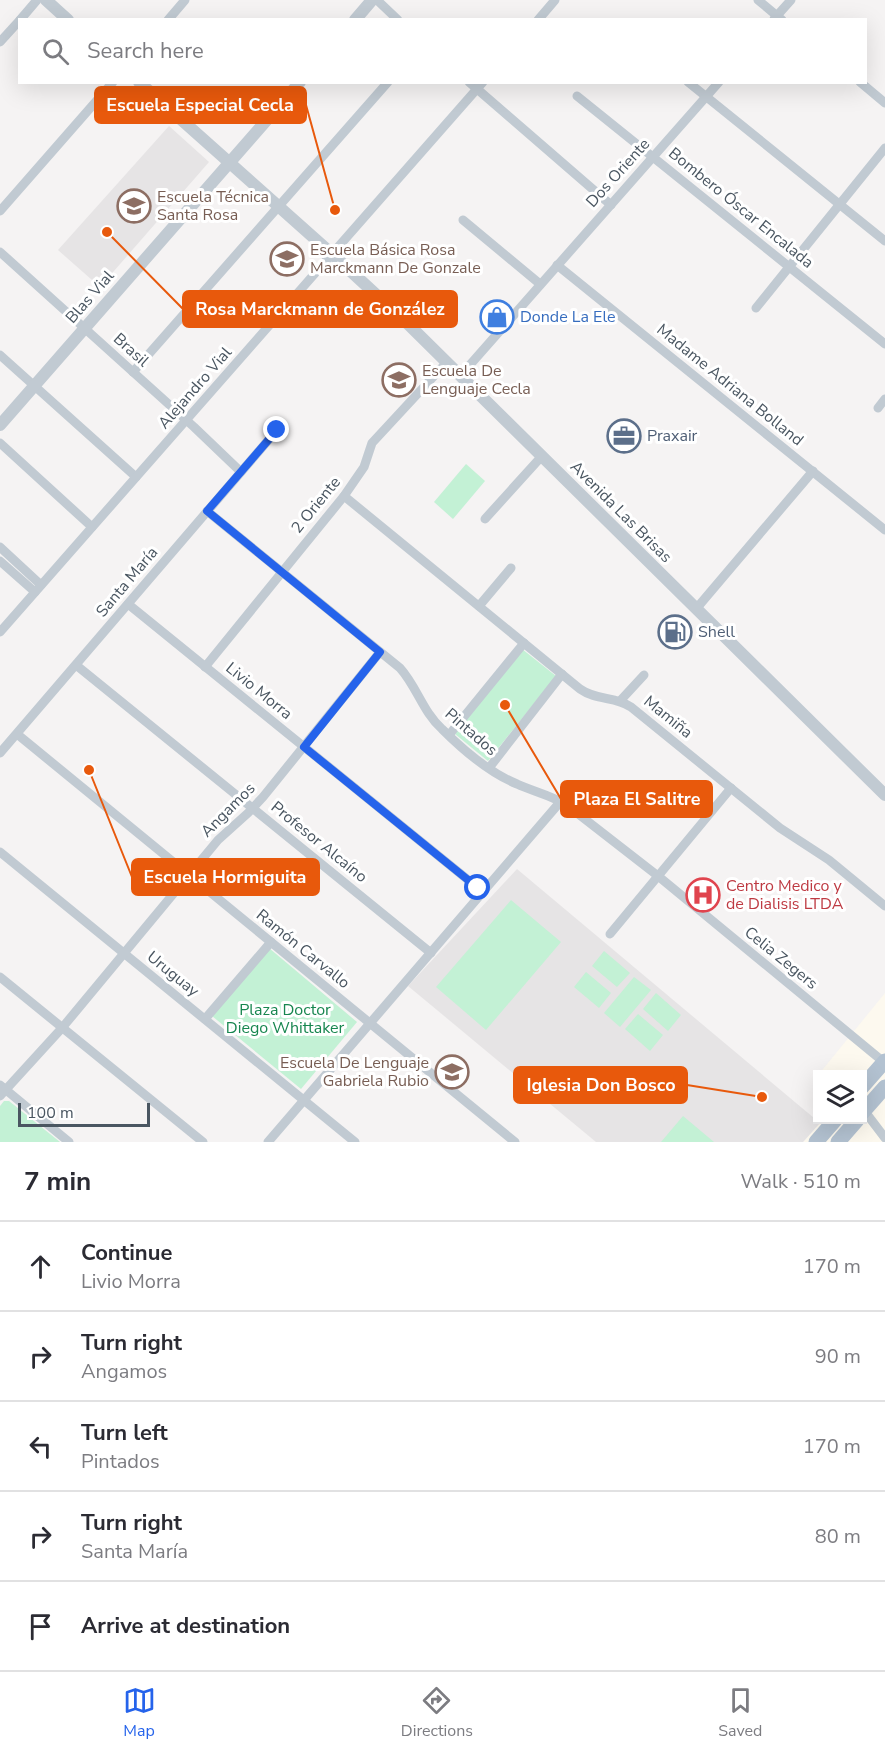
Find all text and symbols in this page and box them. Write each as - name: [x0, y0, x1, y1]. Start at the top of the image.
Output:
- search box: [18, 18, 867, 84]
- icon: search: [39, 35, 72, 68]
- text: Search here: [87, 36, 204, 66]
- callout: Escuela Especial Cecla: [95, 87, 306, 123]
- text: Escuela Especial Cecla: [106, 93, 294, 117]
- street label: Dos Oriente: [581, 134, 655, 212]
- street label: Bombero Óscar Encalada: [664, 143, 818, 273]
- place label: Escuela Técnica Santa Rosa: [157, 186, 269, 226]
- school or university icon: Escuela Técnica Santa Rosa: [116, 188, 152, 224]
- place label: Escuela Básica Rosa Marckmann De Gonzale: [310, 239, 481, 279]
- school or university icon: Escuela Básica Rosa Marckmann De Gonzale: [269, 241, 305, 277]
- street label: Blas Vial: [61, 266, 119, 328]
- callout: Rosa Marckmann de González: [183, 291, 457, 327]
- text: Rosa Marckmann de González: [195, 297, 445, 321]
- shop icon: Donde La Ele: [479, 299, 515, 335]
- place label: Donde La Ele: [520, 306, 616, 328]
- street label: Madame Adriana Bolland: [652, 319, 808, 451]
- street label: Brasil: [108, 328, 154, 372]
- street label: Alejandro Vial: [153, 342, 237, 434]
- place label: Escuela De Lenguaje Cecla: [422, 360, 531, 400]
- school or university icon: Escuela De Lenguaje Cecla: [381, 362, 417, 398]
- route end: [263, 416, 289, 442]
- office icon: Praxair: [606, 418, 642, 454]
- place label: Praxair: [647, 425, 698, 447]
- street label: Avenida Las Brisas: [565, 456, 677, 568]
- street label: 2 Oriente: [286, 472, 346, 538]
- street label: Santa María: [91, 542, 163, 622]
- fuel station icon: Shell: [657, 614, 693, 650]
- place label: Shell: [698, 621, 735, 643]
- street label: Livio Morra: [221, 657, 297, 725]
- street label: Mamiña: [639, 690, 697, 744]
- street label: Pintados: [440, 703, 502, 761]
- street label: Angamos: [196, 778, 260, 842]
- callout: Plaza El Salitre: [561, 781, 712, 817]
- text: Plaza El Salitre: [574, 787, 701, 811]
- street label: Profesor Alcaíno: [266, 796, 372, 888]
- callout: Escuela Hormiguita: [132, 859, 319, 895]
- text: Escuela Hormiguita: [144, 865, 306, 889]
- route start: [464, 874, 490, 900]
- place label: Centro Medico y de Dialisis LTDA: [726, 875, 844, 915]
- hospital icon: Centro Medico y de Dialisis LTDA: [685, 877, 721, 913]
- street label: Ramón Carvallo: [251, 904, 355, 994]
- street label: Celia Zegers: [740, 922, 822, 994]
- street label: Uruguay: [142, 946, 204, 1002]
- park label: Plaza Doctor Diego Whittaker: [226, 999, 344, 1039]
- place label: Escuela De Lenguaje Gabriela Rubio: [280, 1052, 429, 1092]
- school or university icon: Escuela De Lenguaje Gabriela Rubio: [434, 1054, 470, 1090]
- callout: Iglesia Don Bosco: [514, 1067, 687, 1103]
- map controls: [813, 1070, 867, 1124]
- button: layers: [813, 1070, 867, 1124]
- text: Iglesia Don Bosco: [526, 1073, 676, 1097]
- scale bar: [18, 1100, 150, 1128]
- text: 100 m: [27, 1102, 74, 1124]
- text: 7 min: [24, 1164, 91, 1199]
- text: Walk · 510 m: [741, 1168, 861, 1195]
- text: Continue: [81, 1238, 172, 1268]
- icon: ahead: [24, 1250, 57, 1283]
- text: 170 m: [803, 1253, 861, 1280]
- text: Livio Morra: [81, 1268, 181, 1295]
- text: Turn right: [81, 1328, 182, 1358]
- icon: right: [24, 1340, 57, 1373]
- text: 90 m: [815, 1343, 861, 1370]
- text: Angamos: [81, 1358, 167, 1385]
- text: Turn left: [81, 1418, 168, 1448]
- icon: left: [24, 1430, 57, 1463]
- text: 170 m: [803, 1433, 861, 1460]
- text: Pintados: [81, 1448, 160, 1475]
- text: Turn right: [81, 1508, 182, 1538]
- icon: right: [24, 1520, 57, 1553]
- text: 80 m: [815, 1523, 861, 1550]
- text: Santa María: [81, 1538, 188, 1565]
- icon: arrive: [24, 1610, 57, 1643]
- text: Arrive at destination: [81, 1611, 290, 1641]
- tab: Map: [123, 1684, 156, 1742]
- tab: Directions: [401, 1684, 473, 1742]
- tab: Saved: [718, 1684, 762, 1742]

